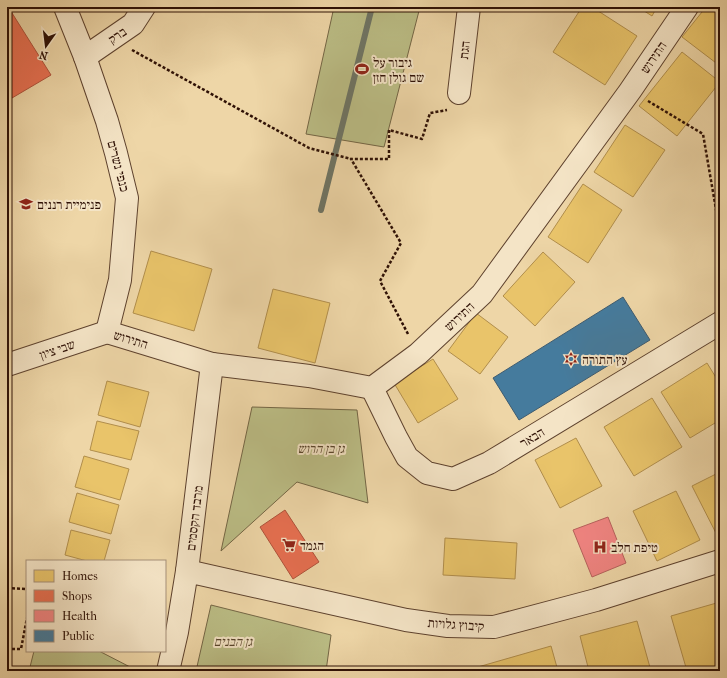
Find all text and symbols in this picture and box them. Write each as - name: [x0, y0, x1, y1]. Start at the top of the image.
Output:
- street label: ברק: [105, 24, 129, 47]
- north arrow: [26, 26, 66, 66]
- street label: התירוש: [637, 38, 670, 76]
- street label: הגת: [456, 40, 473, 60]
- text: N: [37, 48, 49, 63]
- place label: גיבור על שם גולן חזן: [373, 55, 424, 85]
- sports icon: גיבור על שם גולן חזן: [354, 61, 370, 77]
- street label: כנפי נשרים: [104, 139, 133, 193]
- school or university icon: פנימיית רננים: [18, 196, 34, 212]
- place label: פנימיית רננים: [37, 197, 101, 212]
- street label: התירוש: [441, 299, 477, 334]
- street label: התירוש: [112, 327, 150, 352]
- street label: שבי ציון: [37, 336, 77, 363]
- synagogue icon: עץ התורה: [563, 351, 579, 367]
- place label: עץ התורה: [582, 352, 627, 367]
- street label: הבאר: [517, 424, 547, 451]
- park label: גן בן הרוש: [298, 441, 345, 456]
- street label: מרבד הקסמים: [183, 485, 206, 552]
- supermarket icon: הגמד: [281, 537, 297, 553]
- place label: הגמד: [300, 538, 324, 553]
- hospital icon: טיפת חלב: [592, 539, 608, 555]
- place label: טיפת חלב: [611, 540, 658, 555]
- legend: [26, 560, 166, 652]
- text: Homes: [62, 569, 98, 583]
- text: Shops: [62, 589, 92, 603]
- text: Health: [62, 609, 97, 623]
- street label: קיבוץ גלויות: [427, 615, 485, 634]
- text: Public: [62, 629, 94, 643]
- park label: גן הבנים: [214, 634, 253, 649]

